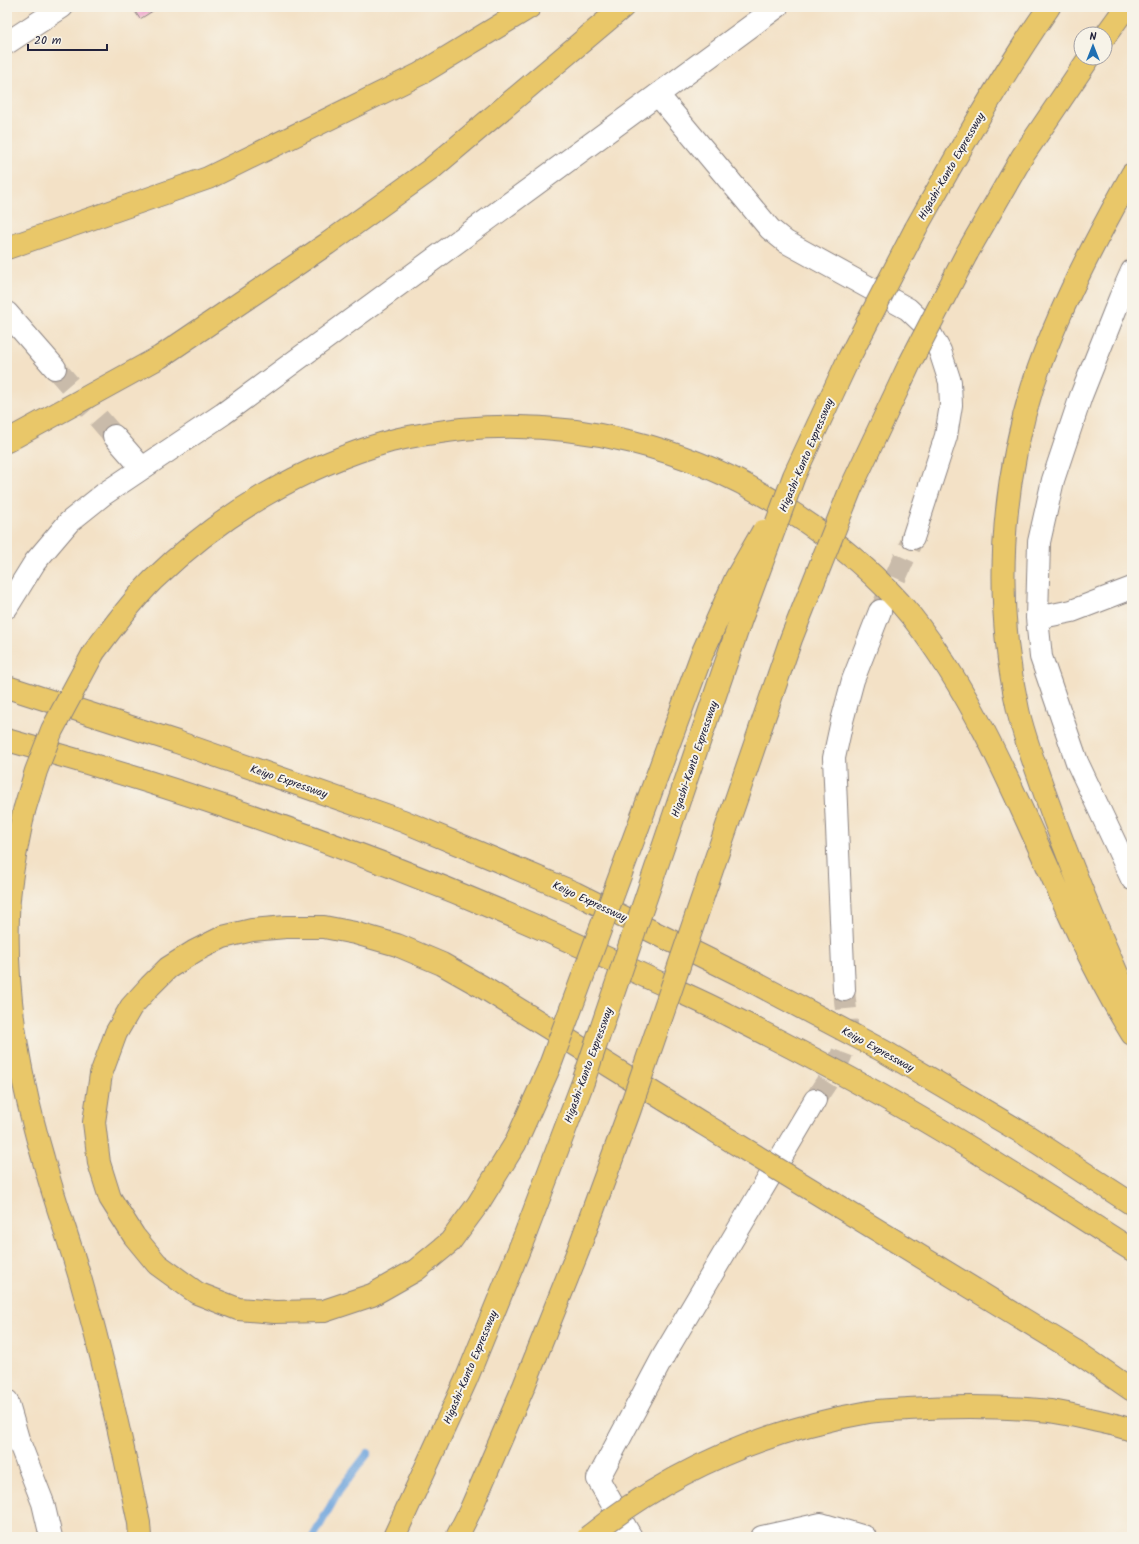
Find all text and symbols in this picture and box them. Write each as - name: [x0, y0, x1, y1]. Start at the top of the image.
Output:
- scale bar: [28, 26, 107, 52]
- north arrow: [1073, 26, 1113, 66]
- text: N: [1090, 28, 1097, 46]
- text: 20 m: [34, 31, 62, 50]
- street label: Higashi-Kanto Expressway: [914, 109, 991, 224]
- street label: Higashi-Kanto Expressway: [775, 395, 839, 515]
- street label: Higashi-Kanto Expressway: [667, 698, 724, 820]
- street label: Keiyo Expressway: [248, 760, 331, 804]
- street label: Keiyo Expressway: [549, 877, 631, 927]
- street label: Higashi-Kanto Expressway: [560, 1004, 619, 1126]
- street label: Keiyo Expressway: [838, 1022, 918, 1078]
- street label: Higashi-Kanto Expressway: [439, 1307, 503, 1427]

